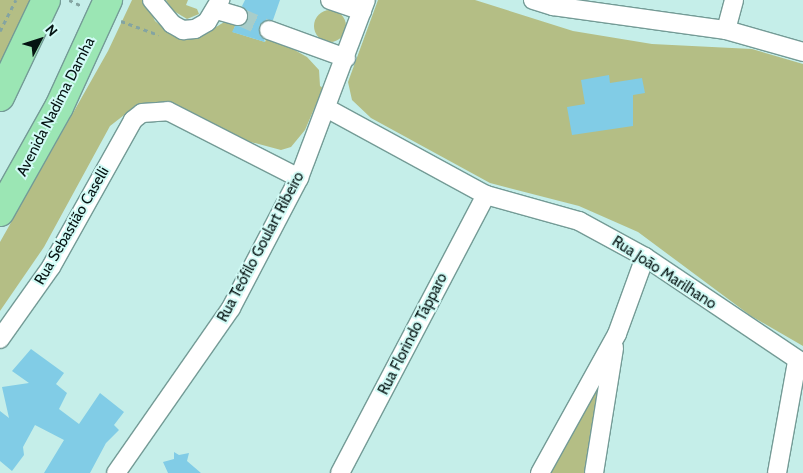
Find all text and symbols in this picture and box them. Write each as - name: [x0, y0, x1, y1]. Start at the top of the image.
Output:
- north arrow: [15, 15, 65, 65]
- text: N: [41, 21, 62, 40]
- street label: Avenida Nadima Damha: [13, 35, 99, 179]
- street label: Rua Sebastião Caselli: [31, 164, 113, 288]
- street label: Rua Teófilo Goulart Ribeiro: [214, 169, 308, 325]
- street label: Rua João Marilhano: [608, 233, 720, 313]
- street label: Rua Florindo Tápparo: [375, 270, 451, 398]

